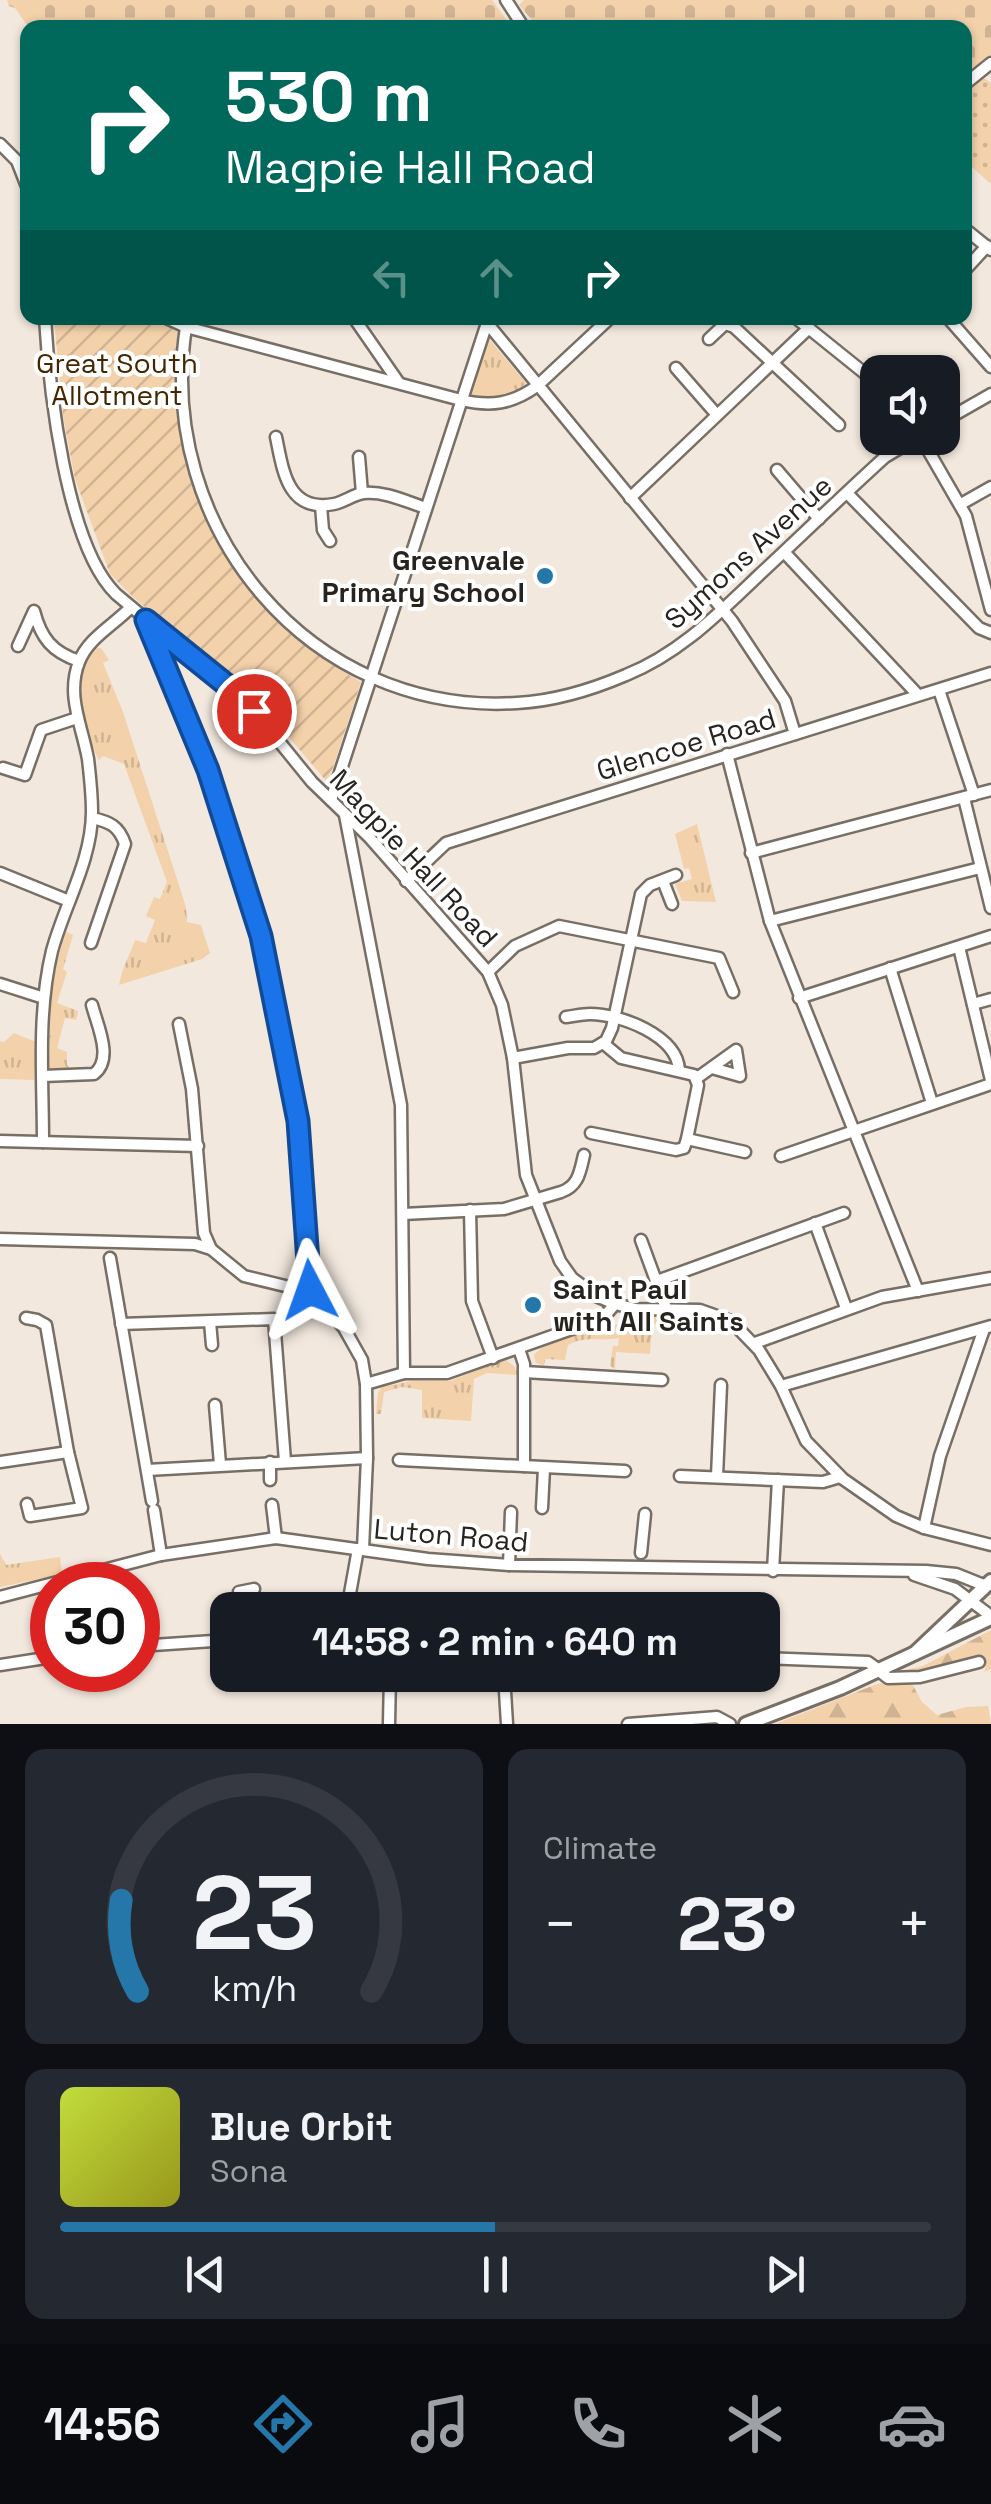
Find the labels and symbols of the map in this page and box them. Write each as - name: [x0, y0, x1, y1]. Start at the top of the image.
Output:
- park label: Great South Allotment: [36, 345, 198, 413]
- street label: Symons Avenue: [657, 467, 839, 637]
- place label: Greenvale Primary School: [322, 542, 525, 610]
- marker: Greenvale Primary School: [534, 565, 556, 587]
- pin: [212, 669, 297, 754]
- street label: Glencoe Road: [592, 700, 780, 788]
- street label: Magpie Hall Road: [322, 761, 506, 955]
- position arrow: [258, 1238, 362, 1342]
- place label: Saint Paul with All Saints: [553, 1271, 744, 1339]
- marker: Saint Paul with All Saints: [522, 1294, 544, 1316]
- street label: Luton Road: [372, 1510, 530, 1560]
- speed limit sign: 30: [30, 1562, 160, 1692]

